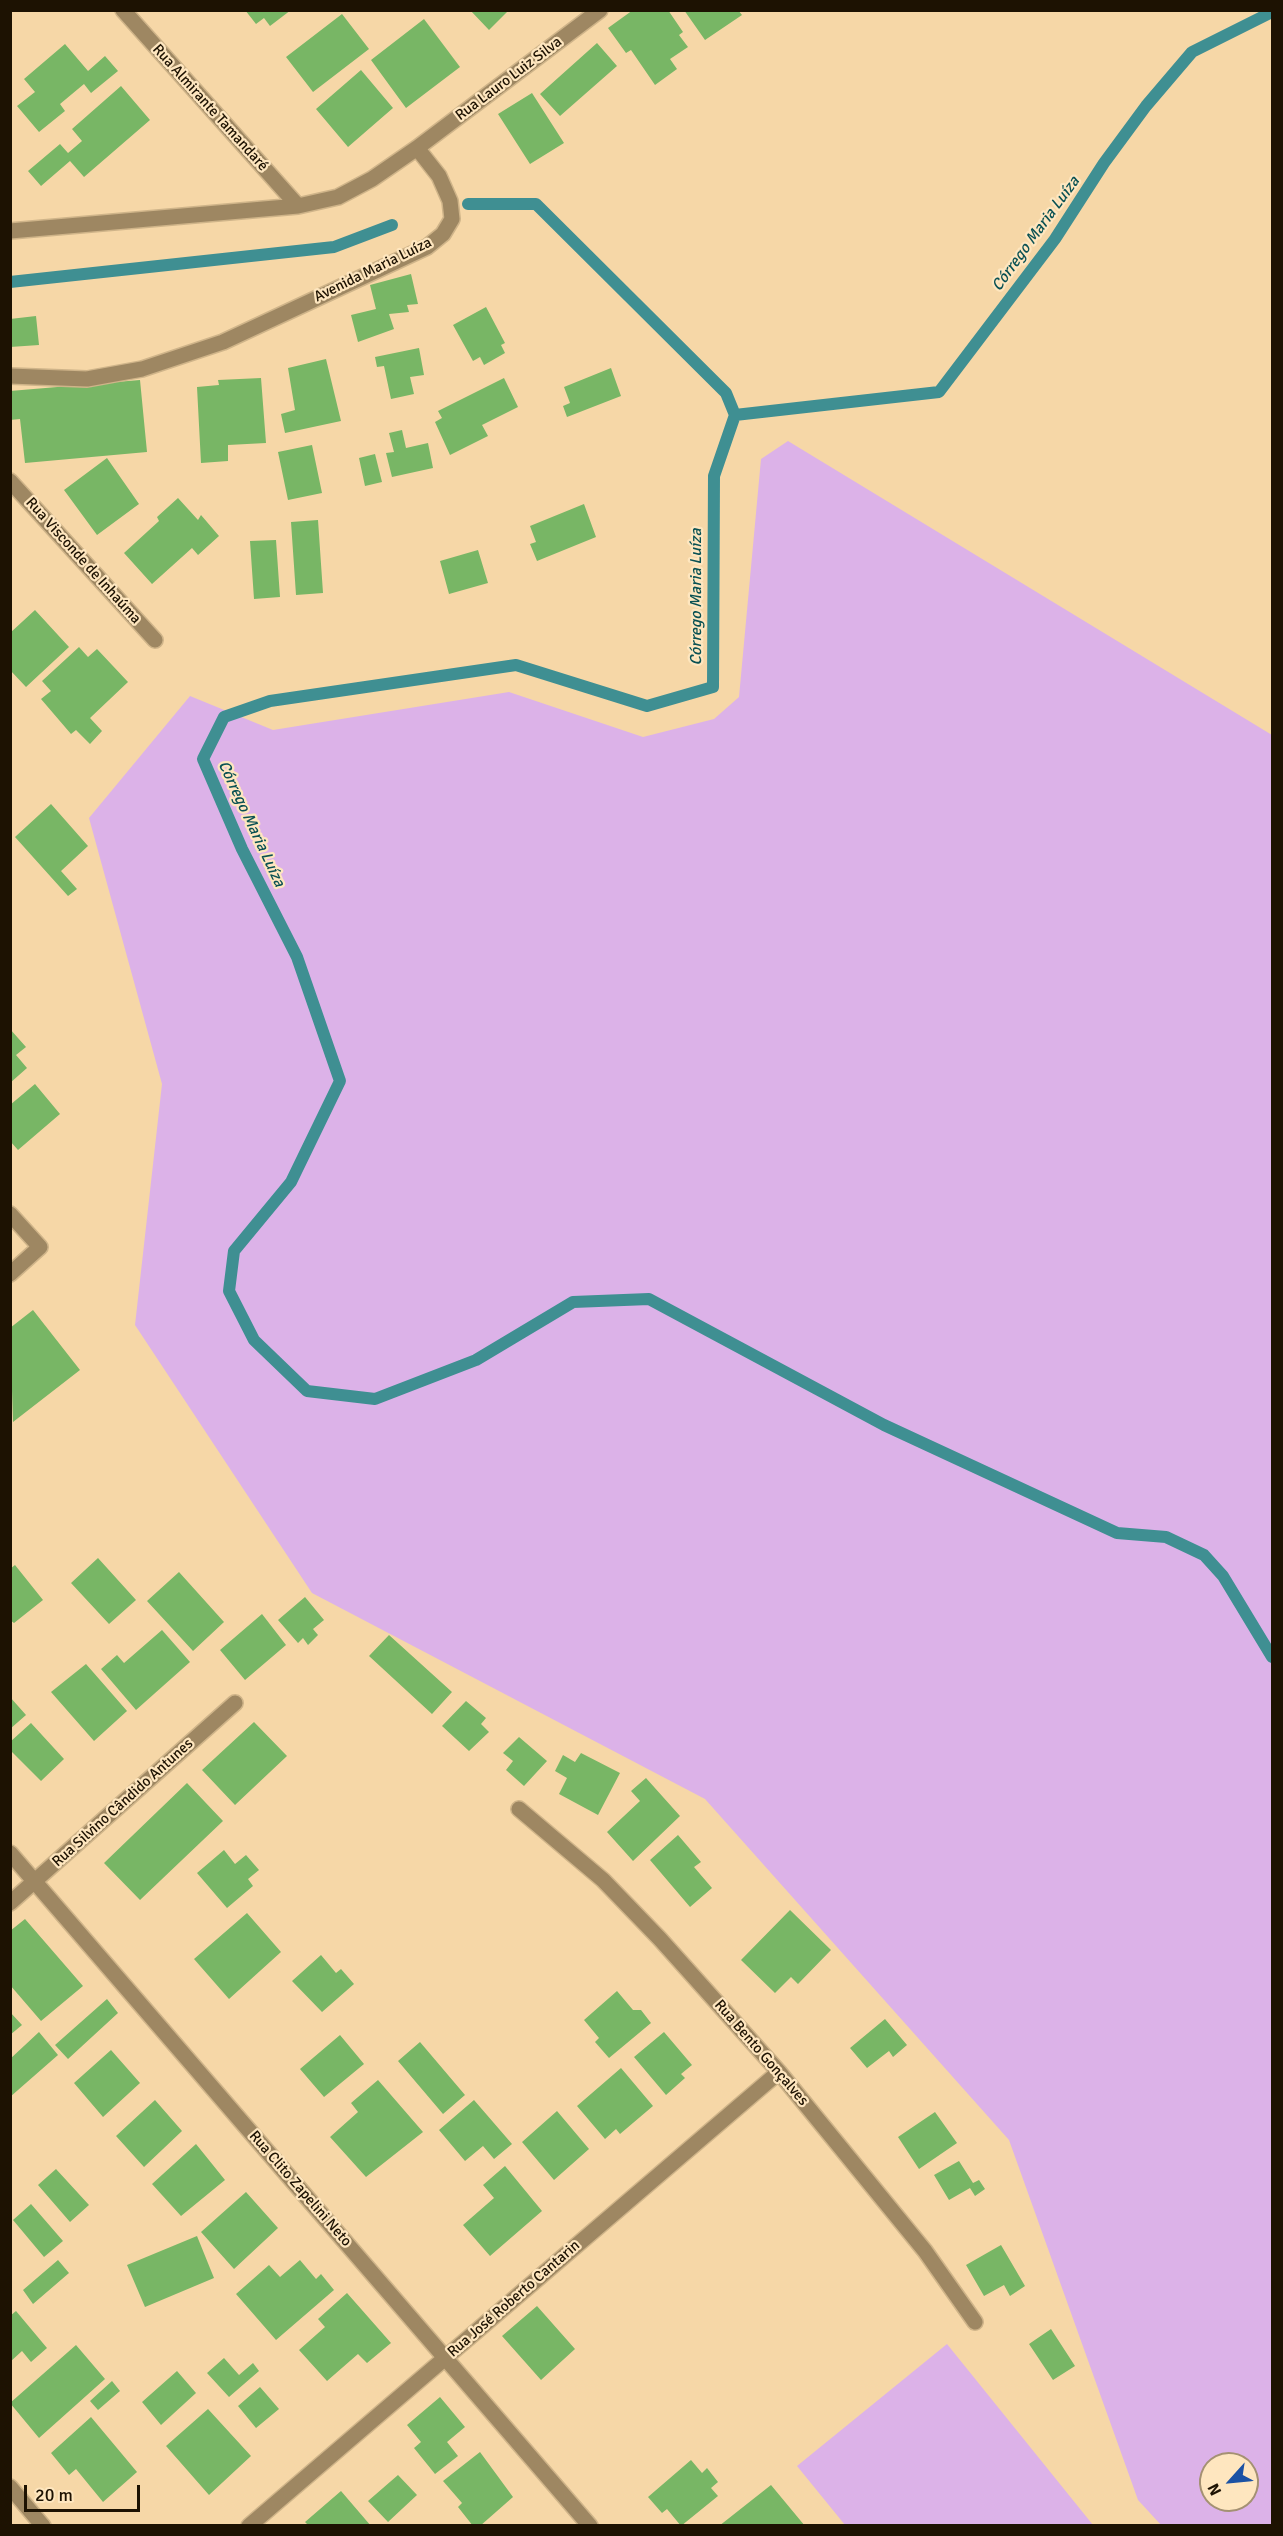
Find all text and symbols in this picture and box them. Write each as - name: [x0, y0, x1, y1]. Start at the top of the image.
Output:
- street label: Rua Lauro Luiz Silva: [452, 33, 566, 125]
- street label: Rua Almirante Tamandaré: [148, 41, 272, 175]
- water label: Córrego Maria Luíza: [988, 173, 1084, 295]
- street label: Avenida Maria Luíza: [311, 234, 435, 306]
- street label: Rua Visconde de Inhaúma: [22, 494, 144, 628]
- water label: Córrego Maria Luíza: [687, 528, 707, 666]
- water label: Córrego Maria Luíza: [213, 758, 289, 890]
- street label: Rua Silvino Cândido Antunes: [49, 1735, 197, 1871]
- street label: Rua Bento Gonçalves: [710, 1997, 812, 2109]
- street label: Rua Clito Zapelini Neto: [245, 2128, 355, 2250]
- street label: Rua José Roberto Cantarin: [444, 2237, 584, 2361]
- north arrow: [1199, 2452, 1259, 2512]
- scale bar: [27, 2473, 142, 2511]
- text: N: [1203, 2480, 1226, 2499]
- text: 20 m: [35, 2484, 73, 2506]

